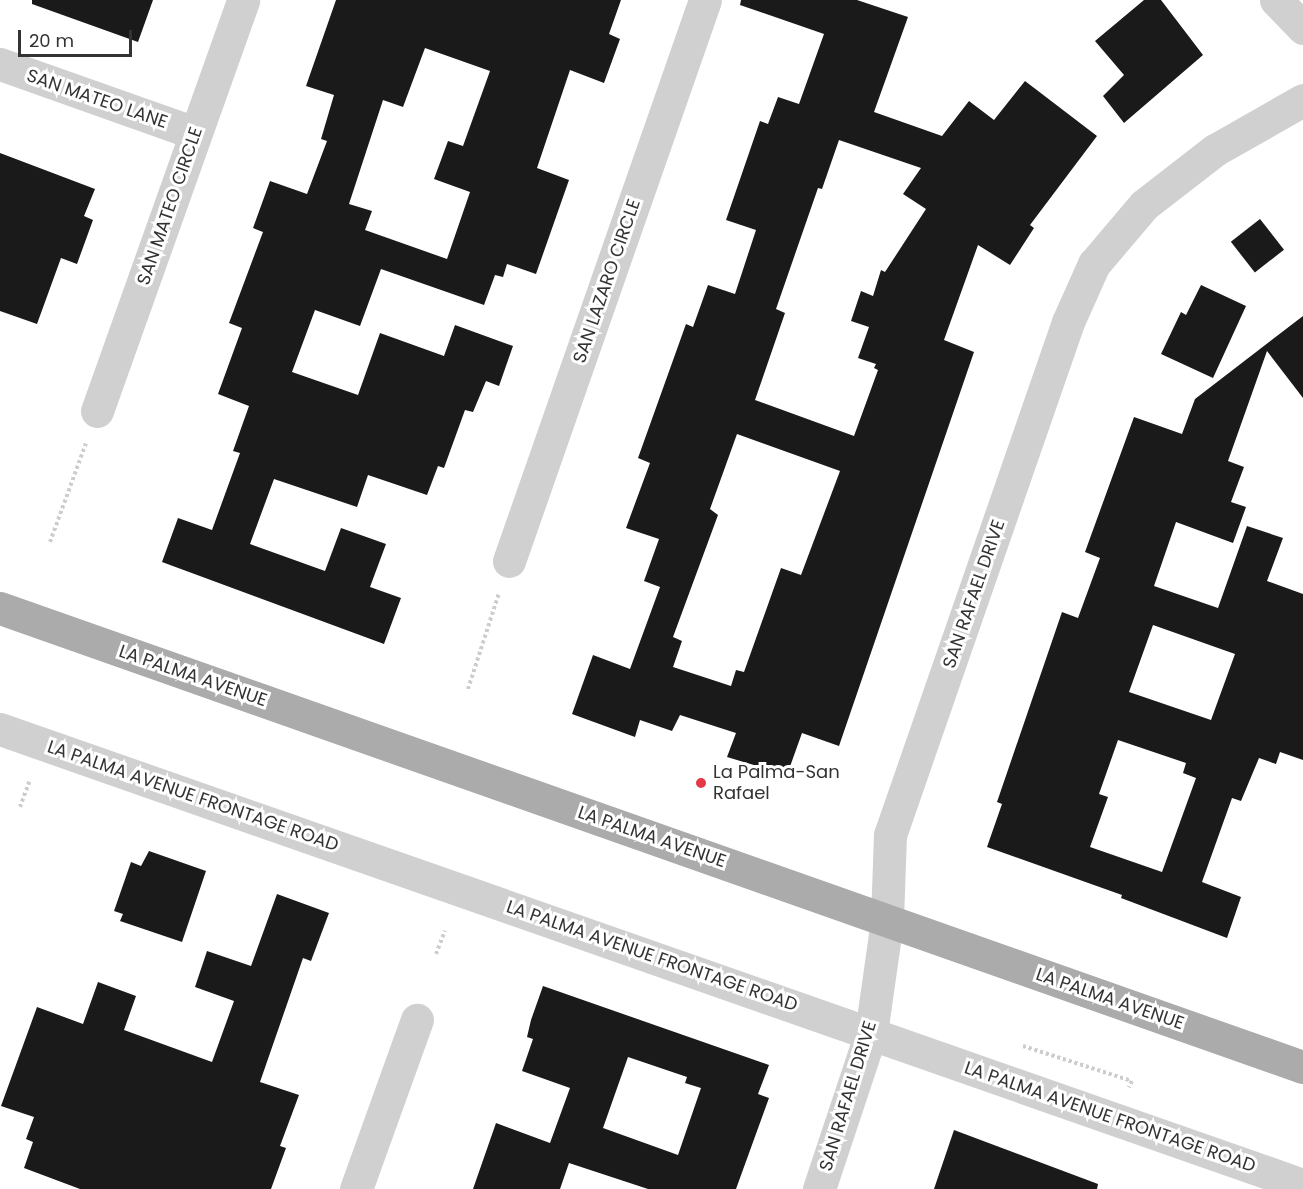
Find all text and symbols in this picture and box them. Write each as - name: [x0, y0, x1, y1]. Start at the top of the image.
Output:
- scale bar: [21, 18, 135, 56]
- text: 20 m: [29, 28, 74, 53]
- street label: SAN MATEO LANE: [24, 65, 170, 133]
- street label: SAN MATEO CIRCLE: [133, 124, 207, 288]
- street label: SAN LAZARO CIRCLE: [569, 196, 645, 366]
- street label: SAN RAFAEL DRIVE: [938, 517, 1010, 671]
- street label: LA PALMA AVENUE: [116, 641, 270, 711]
- street label: LA PALMA AVENUE FRONTAGE ROAD: [45, 736, 341, 856]
- place label: La Palma-San Rafael: [713, 762, 840, 804]
- marker: La Palma-San Rafael: [694, 776, 708, 790]
- street label: LA PALMA AVENUE: [575, 802, 729, 872]
- street label: LA PALMA AVENUE FRONTAGE ROAD: [504, 896, 800, 1016]
- street label: LA PALMA AVENUE: [1033, 964, 1187, 1034]
- street label: SAN RAFAEL DRIVE: [815, 1018, 881, 1174]
- street label: LA PALMA AVENUE FRONTAGE ROAD: [962, 1057, 1258, 1177]

